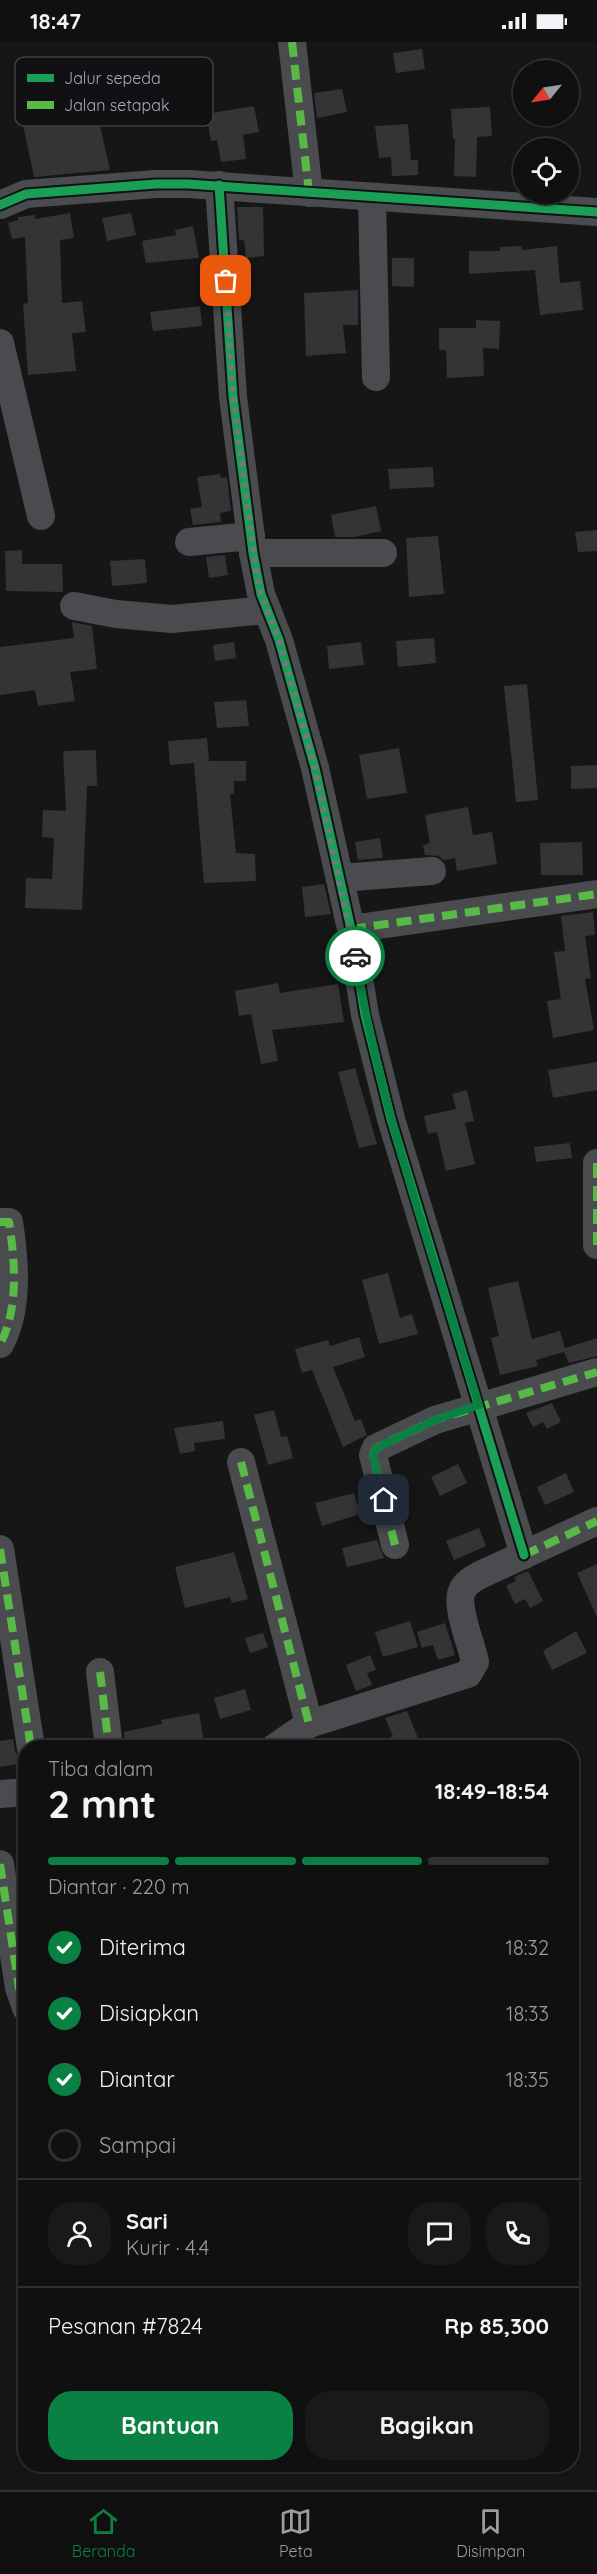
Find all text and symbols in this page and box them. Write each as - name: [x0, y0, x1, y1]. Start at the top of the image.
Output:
- text: 18:47: [30, 7, 81, 35]
- legend: [15, 57, 213, 126]
- north arrow: [513, 60, 579, 126]
- map controls: [513, 60, 579, 204]
- text: Jalur sepeda: [64, 68, 161, 88]
- text: Jalan setapak: [64, 95, 169, 115]
- button: locate: [513, 138, 579, 204]
- pin: [200, 255, 251, 306]
- icon: bag: [209, 264, 242, 297]
- courier: [325, 926, 385, 986]
- icon: car: [339, 940, 372, 973]
- pin: [358, 1474, 409, 1525]
- icon: home: [367, 1483, 400, 1516]
- text: Tiba dalam: [48, 1756, 153, 1781]
- text: 18:49–18:54: [435, 1777, 549, 1805]
- text: 2 mnt: [48, 1779, 156, 1828]
- text: Diantar · 220 m: [48, 1874, 190, 1899]
- icon: check: [48, 1931, 81, 1964]
- text: Diterima: [99, 1933, 186, 1961]
- text: 18:32: [506, 1935, 549, 1960]
- icon: check: [48, 1997, 81, 2030]
- text: Disiapkan: [99, 1999, 199, 2027]
- text: 18:33: [506, 2001, 549, 2026]
- icon: check: [48, 2063, 81, 2096]
- text: Diantar: [99, 2065, 175, 2093]
- text: 18:35: [506, 2067, 549, 2092]
- text: Sampai: [99, 2131, 176, 2159]
- button: person: [48, 2202, 111, 2265]
- button: chat: [408, 2202, 471, 2265]
- button: phone: [486, 2202, 549, 2265]
- text: Sari: [126, 2207, 168, 2235]
- text: Kurir · 4.4: [126, 2235, 209, 2260]
- text: Pesanan #7824: [48, 2312, 203, 2340]
- text: Rp 85,300: [444, 2312, 549, 2340]
- button: Bantuan: [48, 2391, 293, 2460]
- button: Bagikan: [305, 2391, 549, 2460]
- tab: Beranda: [72, 2505, 136, 2561]
- tab: Peta: [279, 2505, 313, 2561]
- tab: Disimpan: [456, 2505, 525, 2561]

